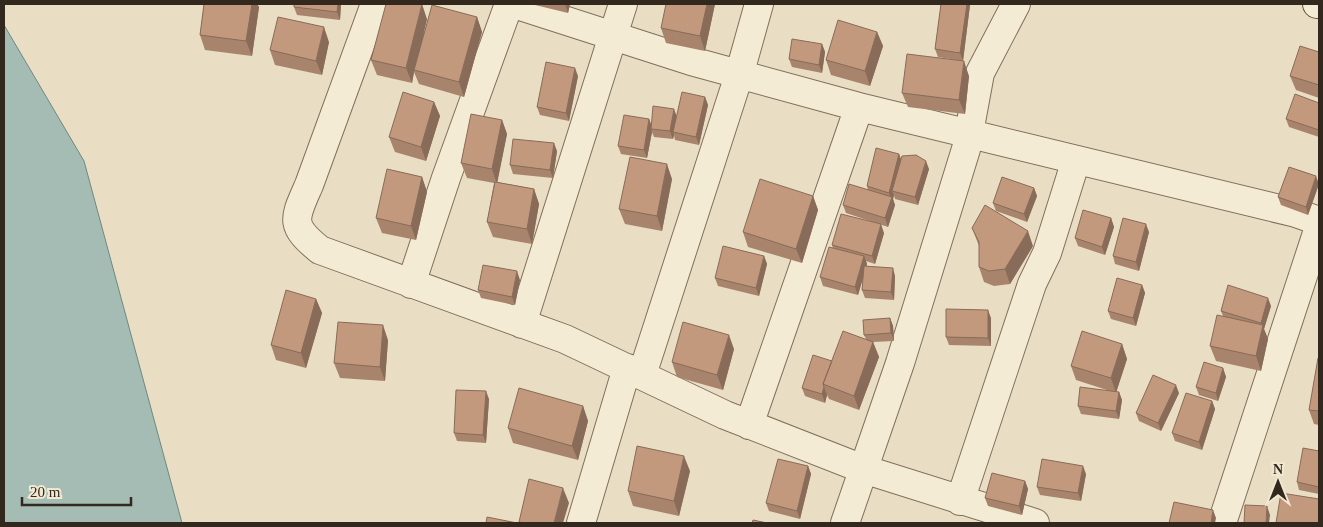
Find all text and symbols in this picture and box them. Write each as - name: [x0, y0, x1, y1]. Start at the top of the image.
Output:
- north arrow: [1253, 457, 1303, 507]
- text: N: [1273, 462, 1283, 477]
- scale bar: [22, 474, 131, 506]
- text: 20 m: [30, 484, 61, 500]

